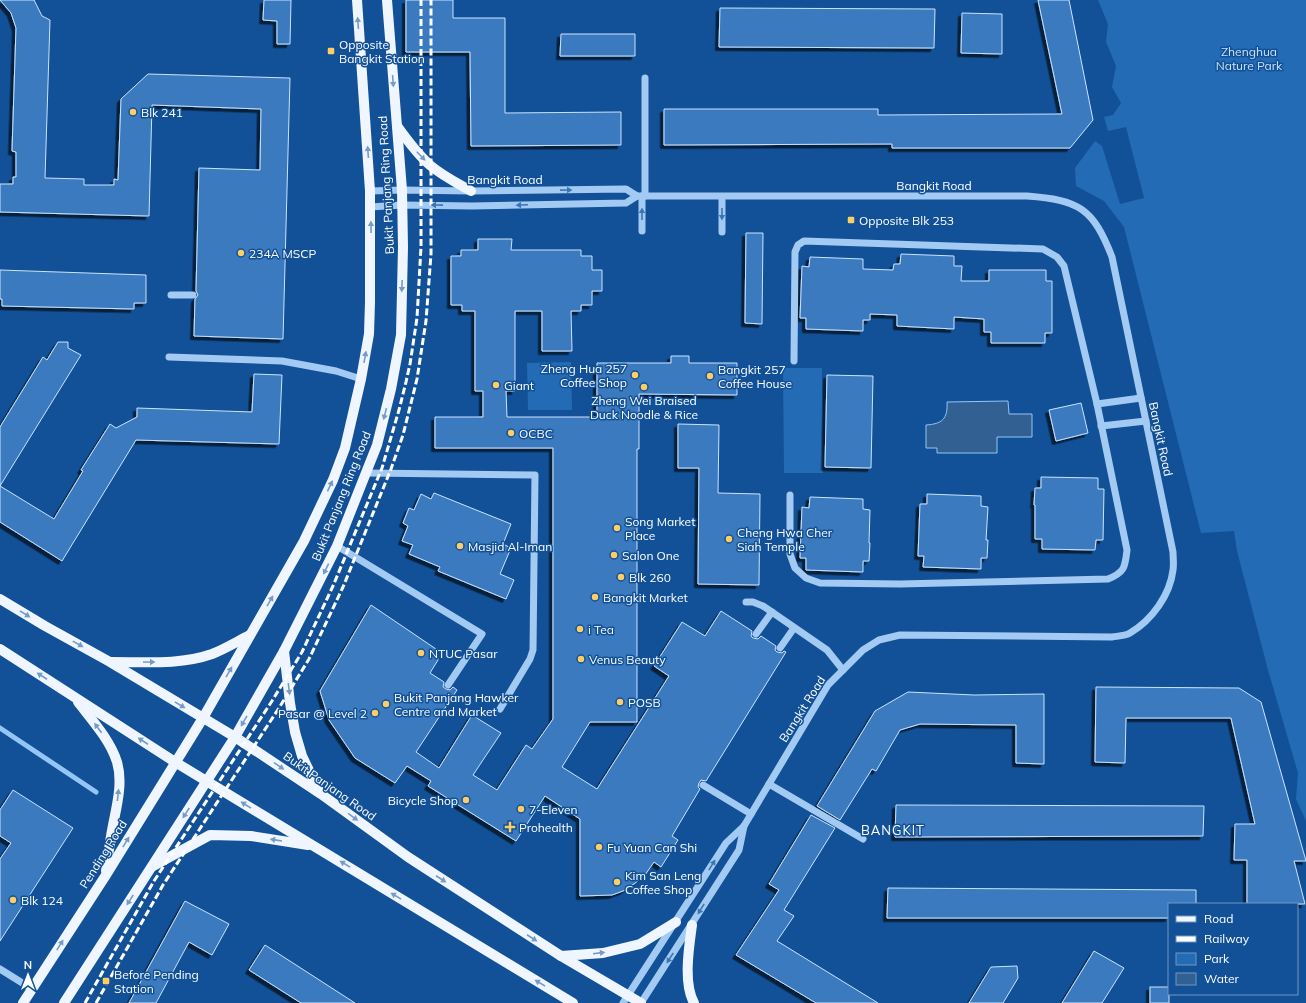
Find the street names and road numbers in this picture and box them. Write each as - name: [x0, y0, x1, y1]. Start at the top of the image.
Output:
- street label: Bukit Panjang Ring Road: [375, 115, 397, 255]
- street label: Bangkit Road: [467, 172, 543, 187]
- street label: Bangkit Road: [896, 178, 972, 193]
- street label: Bangkit Road: [1146, 401, 1176, 477]
- street label: Bukit Panjang Ring Road: [308, 429, 374, 563]
- street label: Bangkit Road: [776, 673, 828, 745]
- street label: Bukit Panjang Road: [281, 748, 379, 824]
- street label: Pending Road: [76, 817, 130, 891]

